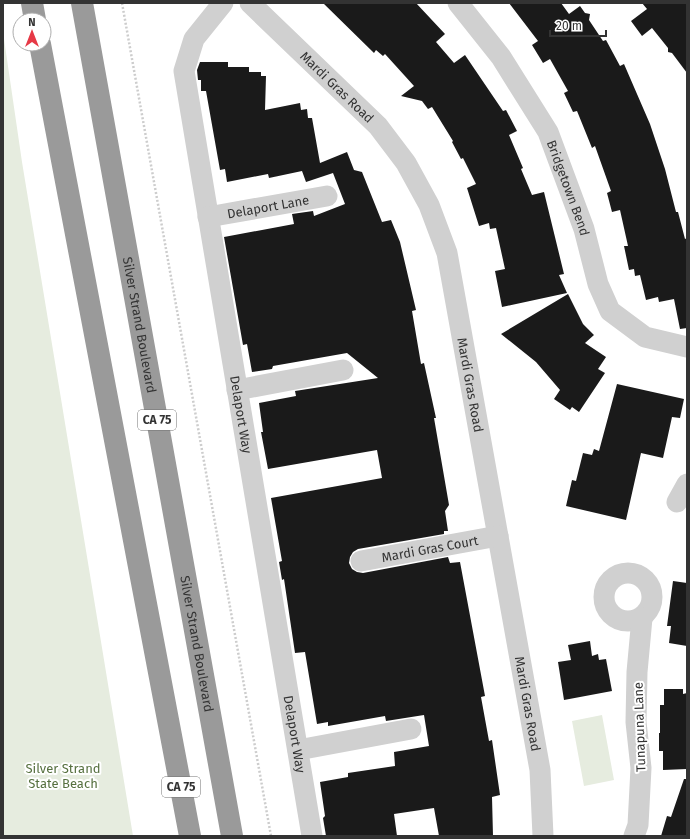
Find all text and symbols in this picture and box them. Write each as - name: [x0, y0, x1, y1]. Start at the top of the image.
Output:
- north arrow: [12, 12, 52, 52]
- scale bar: [550, 12, 606, 38]
- text: N: [28, 16, 36, 29]
- text: 20 m: [556, 19, 582, 33]
- street label: Mardi Gras Road: [297, 49, 377, 126]
- street label: Bridgetown Bend: [544, 138, 592, 237]
- street label: Delaport Lane: [226, 192, 310, 221]
- street label: Silver Strand Boulevard: [120, 256, 159, 394]
- street label: Mardi Gras Road: [454, 336, 486, 433]
- street label: Delaport Way: [227, 375, 255, 455]
- road number: CA 75: [138, 410, 176, 430]
- street label: Mardi Gras Court: [380, 533, 480, 565]
- street label: Silver Strand Boulevard: [177, 574, 217, 713]
- street label: Mardi Gras Road: [512, 655, 543, 752]
- street label: Tunapuna Lane: [630, 682, 649, 772]
- street label: Delaport Way: [281, 694, 308, 775]
- park label: Silver Strand State Beach: [25, 761, 101, 791]
- road number: CA 75: [162, 777, 200, 797]

